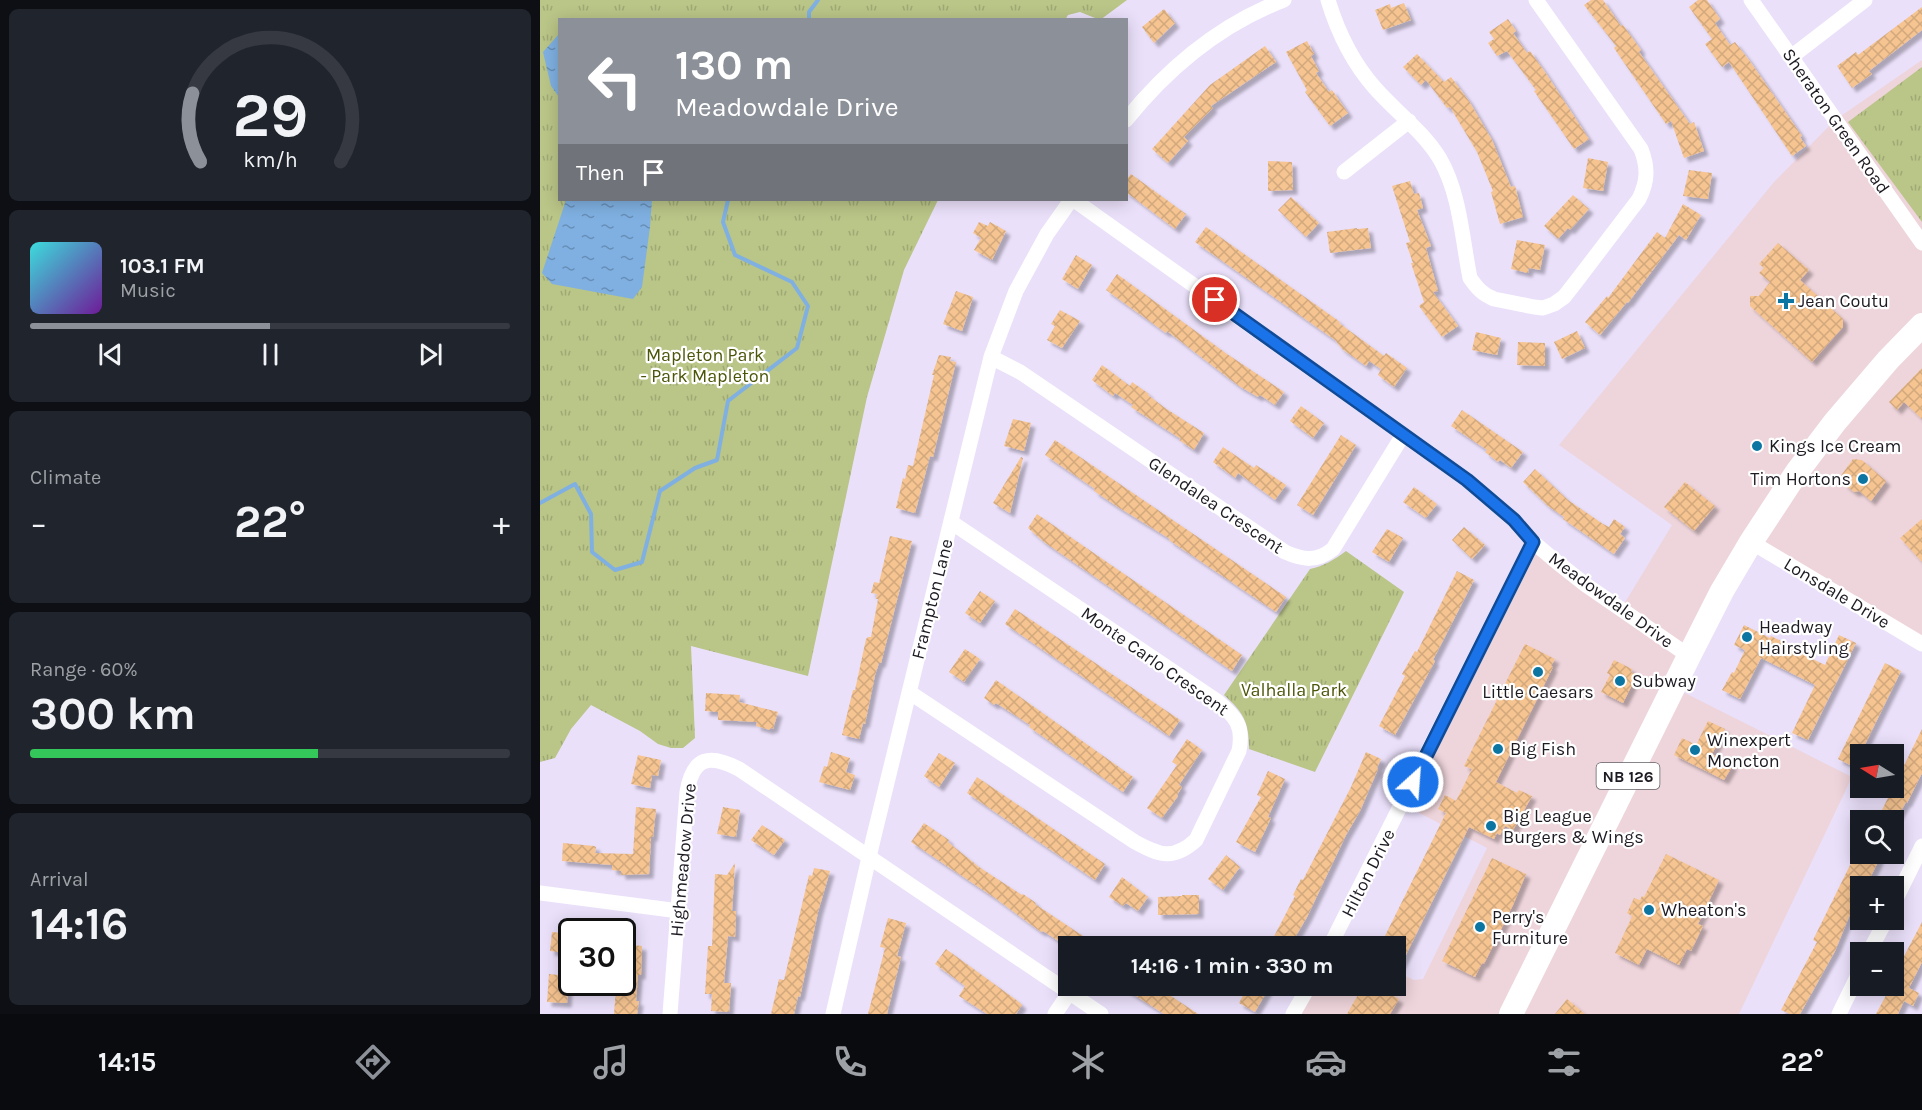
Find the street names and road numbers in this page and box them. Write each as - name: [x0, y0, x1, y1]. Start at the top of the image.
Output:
- street label: Sheraton Green Road: [1778, 44, 1894, 198]
- street label: Glendalea Crescent: [1144, 452, 1288, 558]
- street label: Frampton Lane: [906, 536, 958, 662]
- street label: Meadowdale Drive: [1544, 547, 1678, 653]
- street label: Lonsdale Drive: [1780, 553, 1894, 633]
- street label: Monte Carlo Crescent: [1077, 602, 1233, 720]
- road number: NB 126: [1596, 763, 1660, 789]
- street label: Highmeadow Drive: [665, 782, 701, 938]
- street label: Hilton Drive: [1336, 825, 1400, 921]

